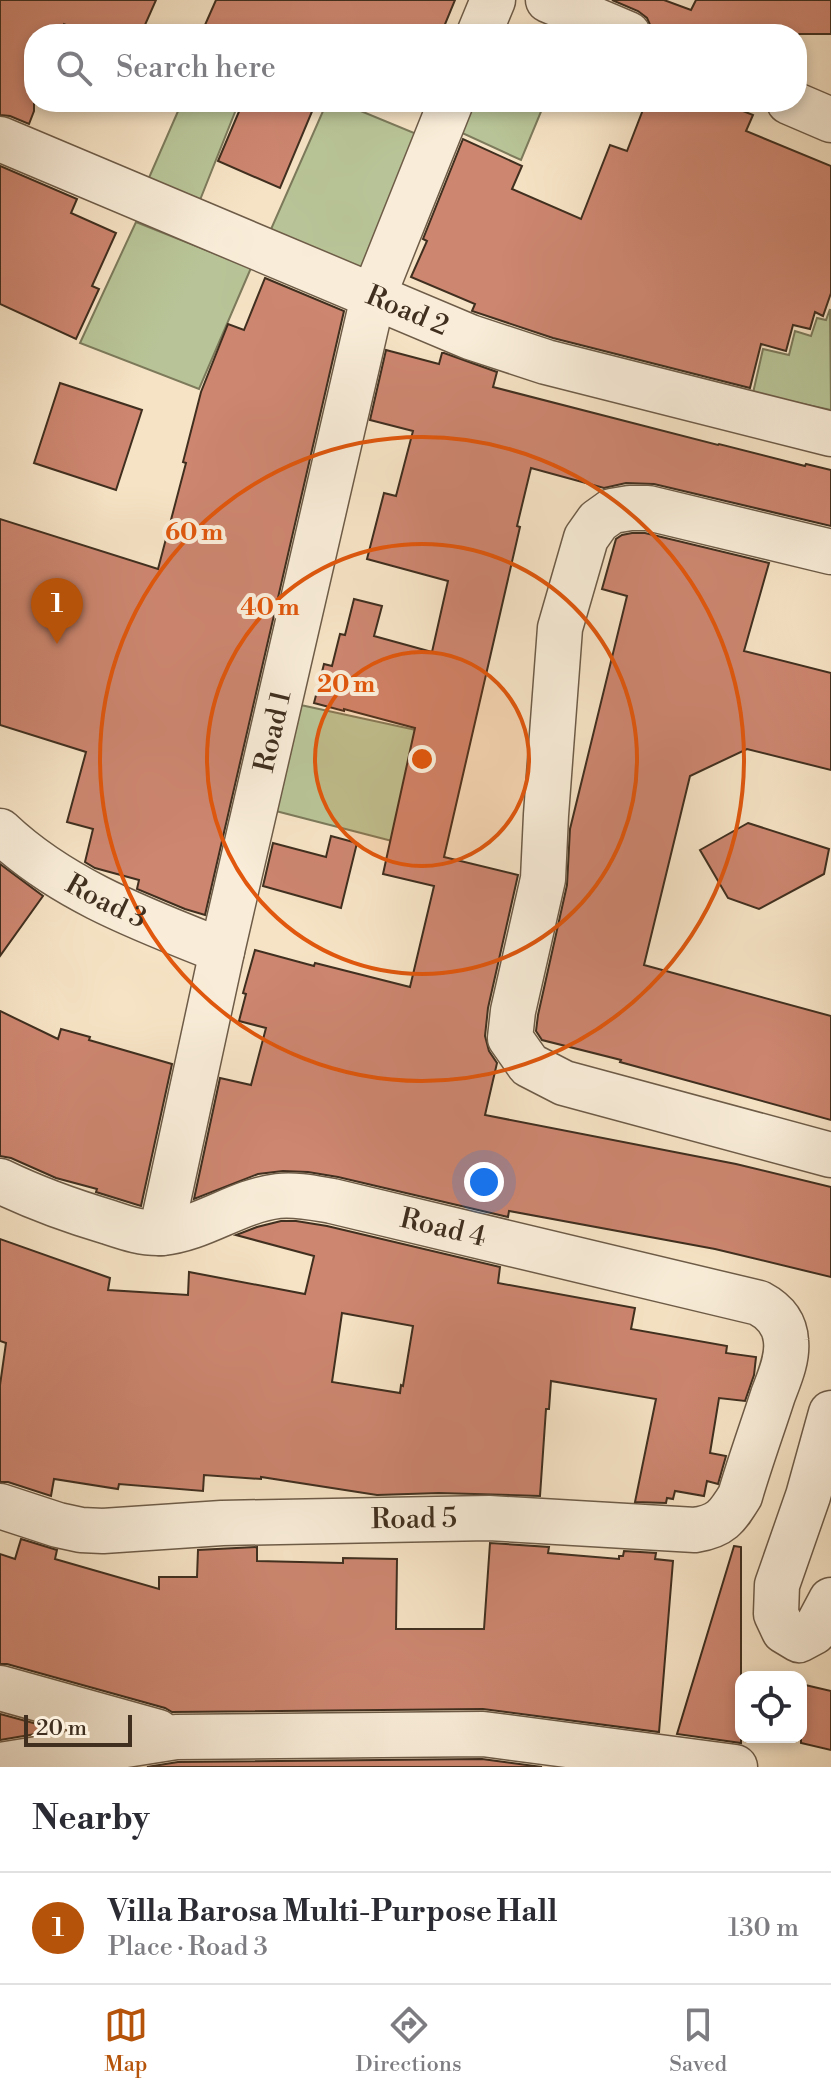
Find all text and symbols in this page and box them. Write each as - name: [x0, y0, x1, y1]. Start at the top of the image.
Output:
- search box: [24, 24, 807, 112]
- icon: search: [52, 46, 96, 90]
- text: Search here: [116, 49, 276, 87]
- street label: Road 2: [361, 278, 454, 344]
- text: 60 m: [165, 518, 223, 548]
- pin: 1: [31, 578, 83, 644]
- text: 40 m: [240, 593, 300, 623]
- text: 20 m: [317, 670, 375, 700]
- street label: Road 1: [246, 687, 299, 776]
- centre of rings: [408, 745, 436, 773]
- street label: Road 3: [59, 866, 152, 936]
- your location: [464, 1162, 504, 1202]
- street label: Road 4: [397, 1200, 490, 1255]
- street label: Road 5: [371, 1501, 457, 1537]
- map controls: [735, 1671, 807, 1743]
- button: locate: [735, 1671, 807, 1743]
- scale bar: [24, 1711, 132, 1747]
- text: 20 m: [36, 1715, 87, 1742]
- text: Nearby: [32, 1798, 150, 1840]
- text: Villa Barosa Multi-Purpose Hall: [108, 1893, 557, 1931]
- text: 1: [52, 1912, 64, 1944]
- text: 130 m: [728, 1912, 799, 1944]
- text: Place · Road 3: [108, 1931, 268, 1963]
- tab: Map: [104, 2003, 148, 2078]
- tab: Directions: [356, 2003, 462, 2078]
- tab: Saved: [669, 2003, 727, 2078]

